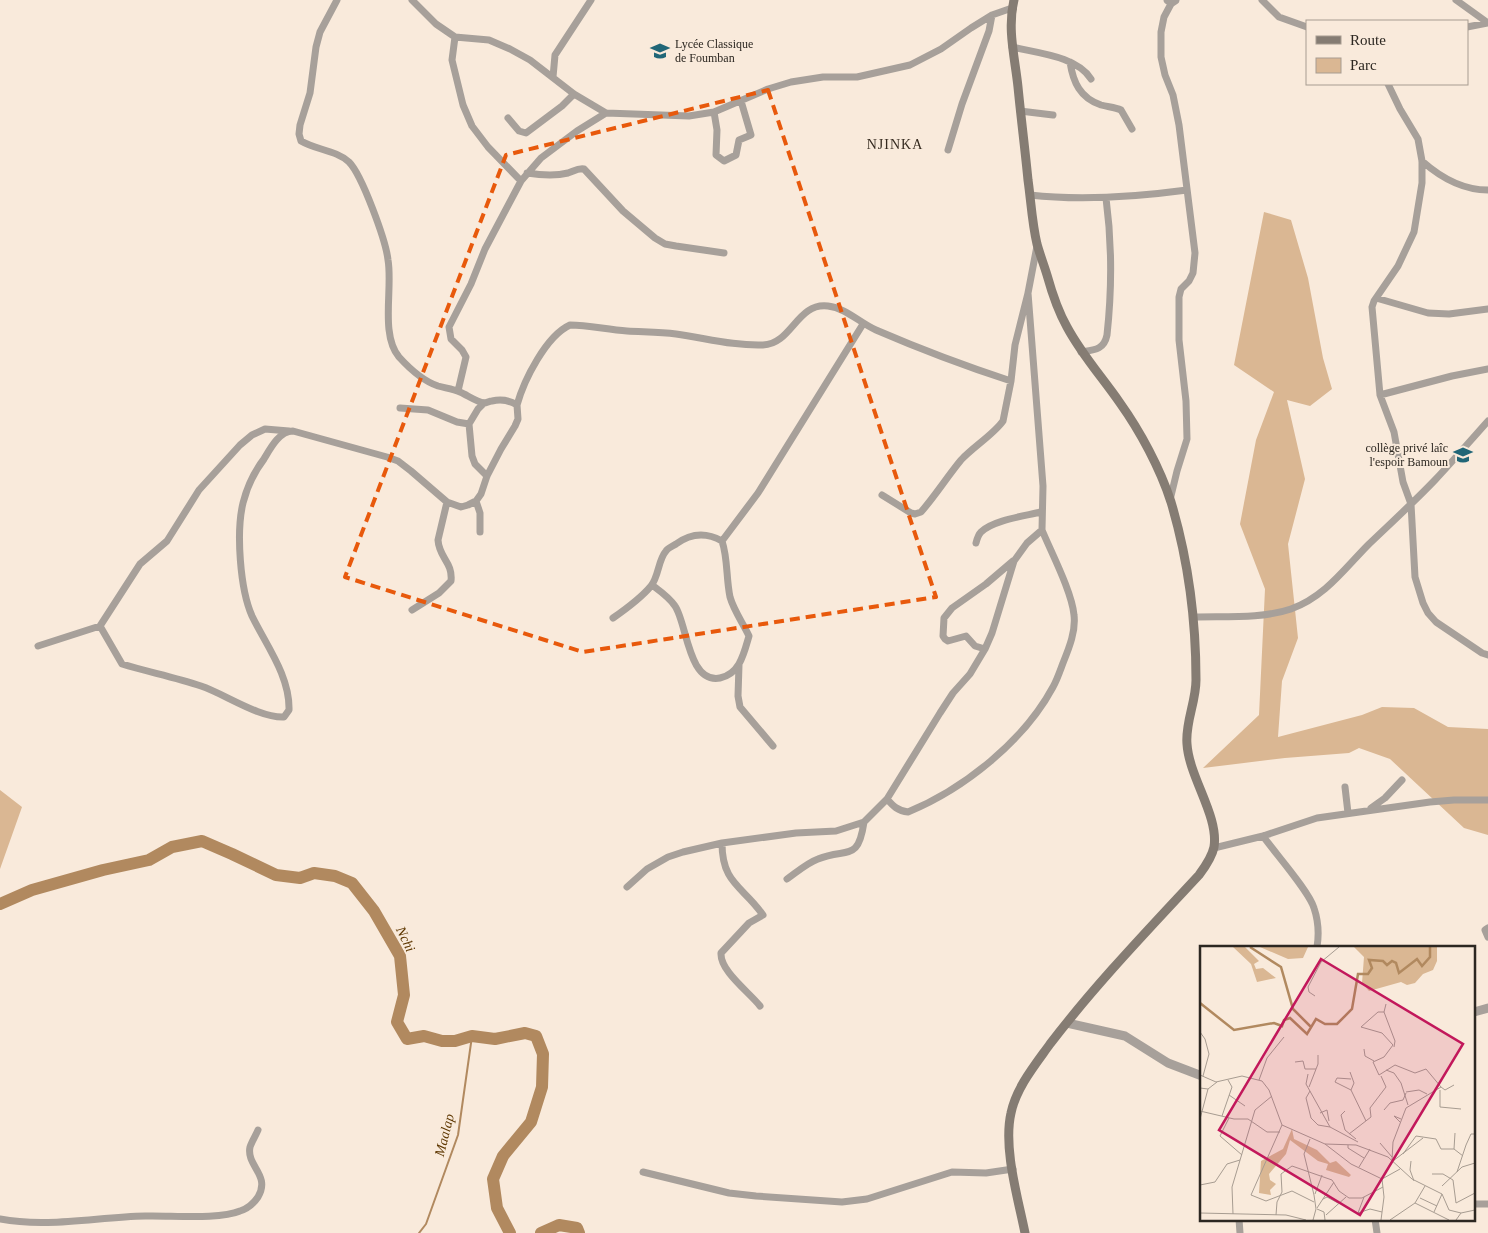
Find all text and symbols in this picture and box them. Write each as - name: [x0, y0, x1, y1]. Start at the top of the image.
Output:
- legend: [1306, 20, 1468, 85]
- text: Route: [1350, 32, 1386, 48]
- place label: Lycée Classique de Foumban: [675, 37, 753, 65]
- school or university icon: Lycée Classique de Foumban: [649, 40, 671, 62]
- text: Parc: [1350, 57, 1377, 73]
- district label: NJINKA: [867, 137, 923, 152]
- place label: collège privé laîc l'espoir Bamoun: [1365, 441, 1448, 469]
- school or university icon: collège privé laîc l'espoir Bamoun: [1452, 444, 1474, 466]
- water label: Nchi: [393, 923, 418, 954]
- inset map: [1200, 946, 1476, 1220]
- water label: Maalap: [432, 1112, 457, 1159]

